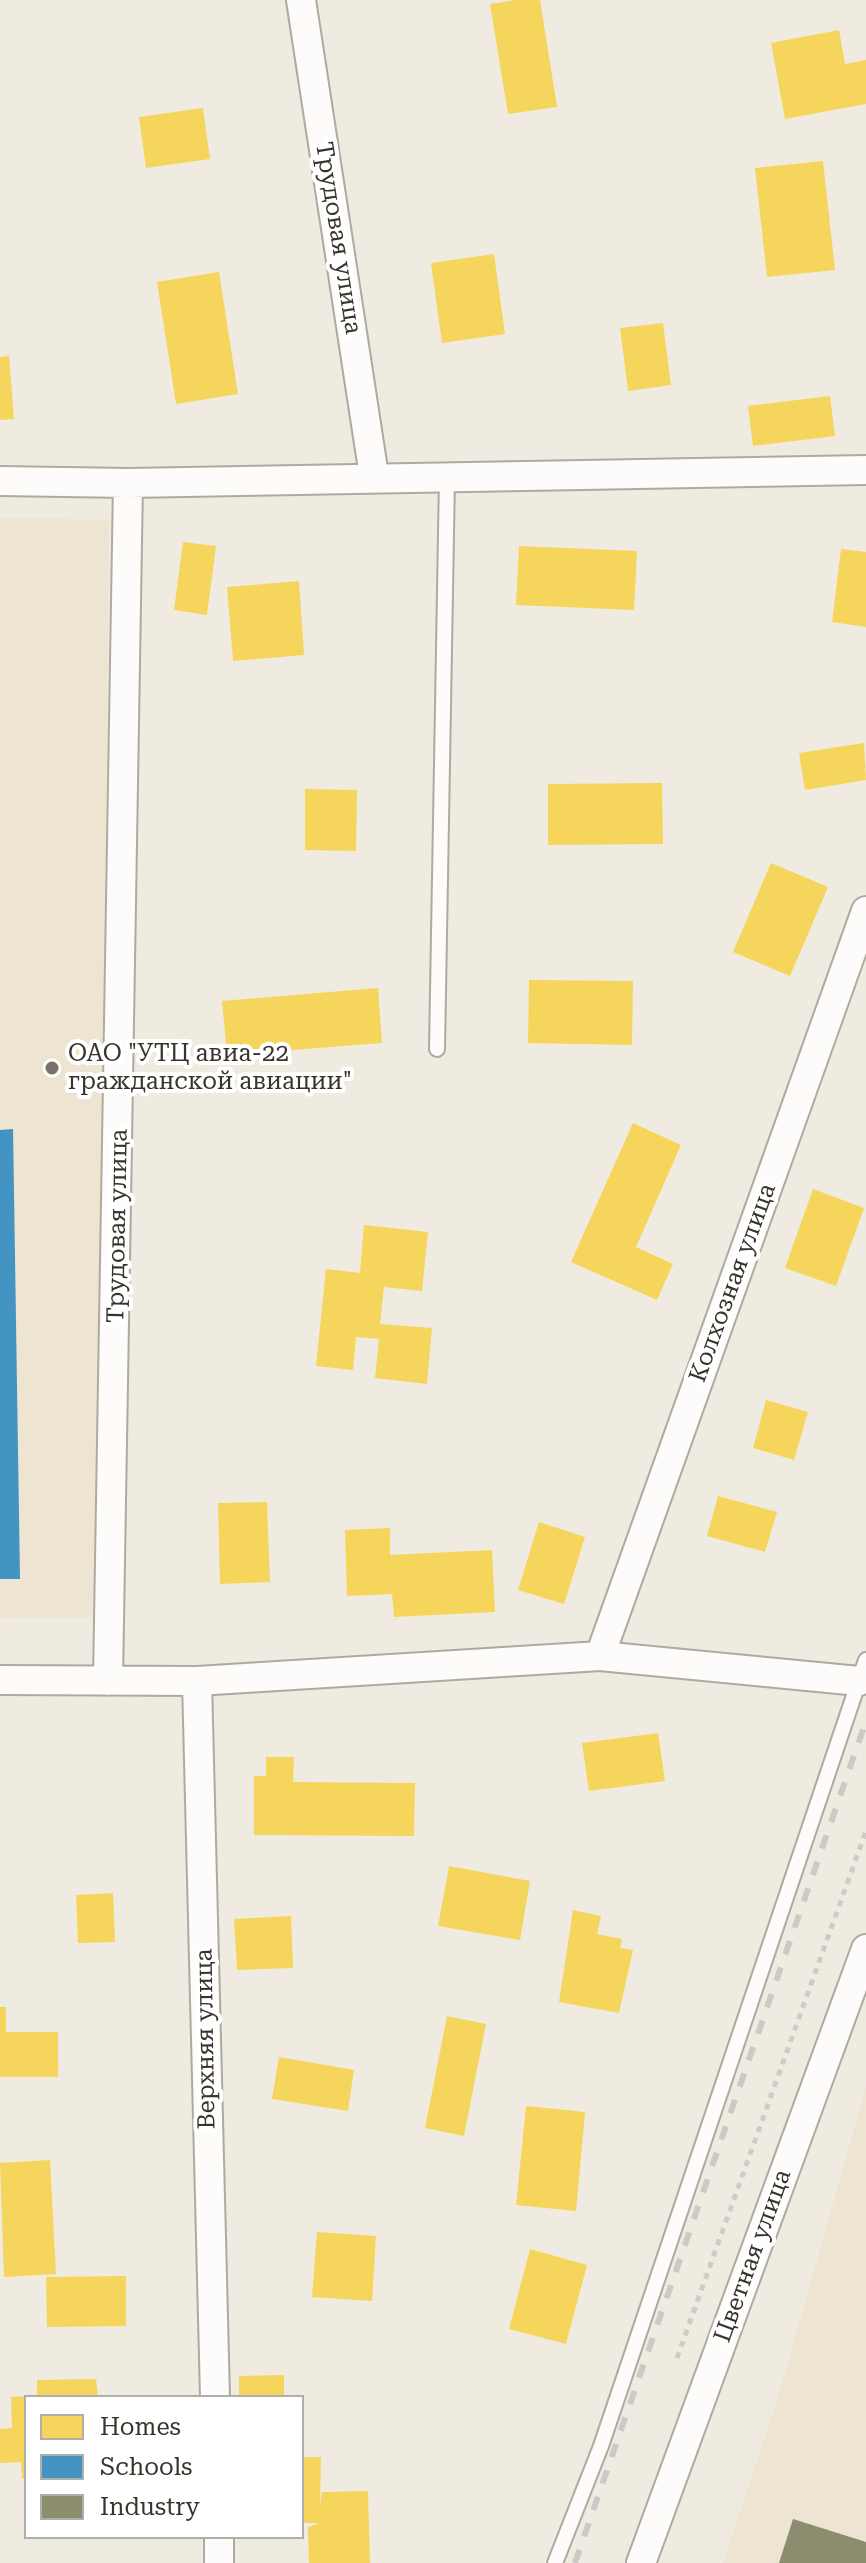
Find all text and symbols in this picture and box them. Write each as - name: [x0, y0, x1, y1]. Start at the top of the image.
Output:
- street label: Трудовая улица: [309, 140, 367, 336]
- place label: ОАО "УТЦ авиа-22 гражданской авиации": [68, 1040, 352, 1096]
- marker: ОАО "УТЦ авиа-22 гражданской авиации": [43, 1059, 61, 1077]
- street label: Трудовая улица: [102, 1129, 134, 1323]
- street label: Колхозная улица: [684, 1180, 782, 1386]
- street label: Верхняя улица: [190, 1948, 222, 2130]
- street label: Цветная улица: [708, 2166, 798, 2346]
- legend: [24, 2395, 304, 2539]
- text: Homes: [100, 2413, 181, 2441]
- text: Schools: [100, 2453, 193, 2481]
- text: Industry: [100, 2493, 200, 2521]

